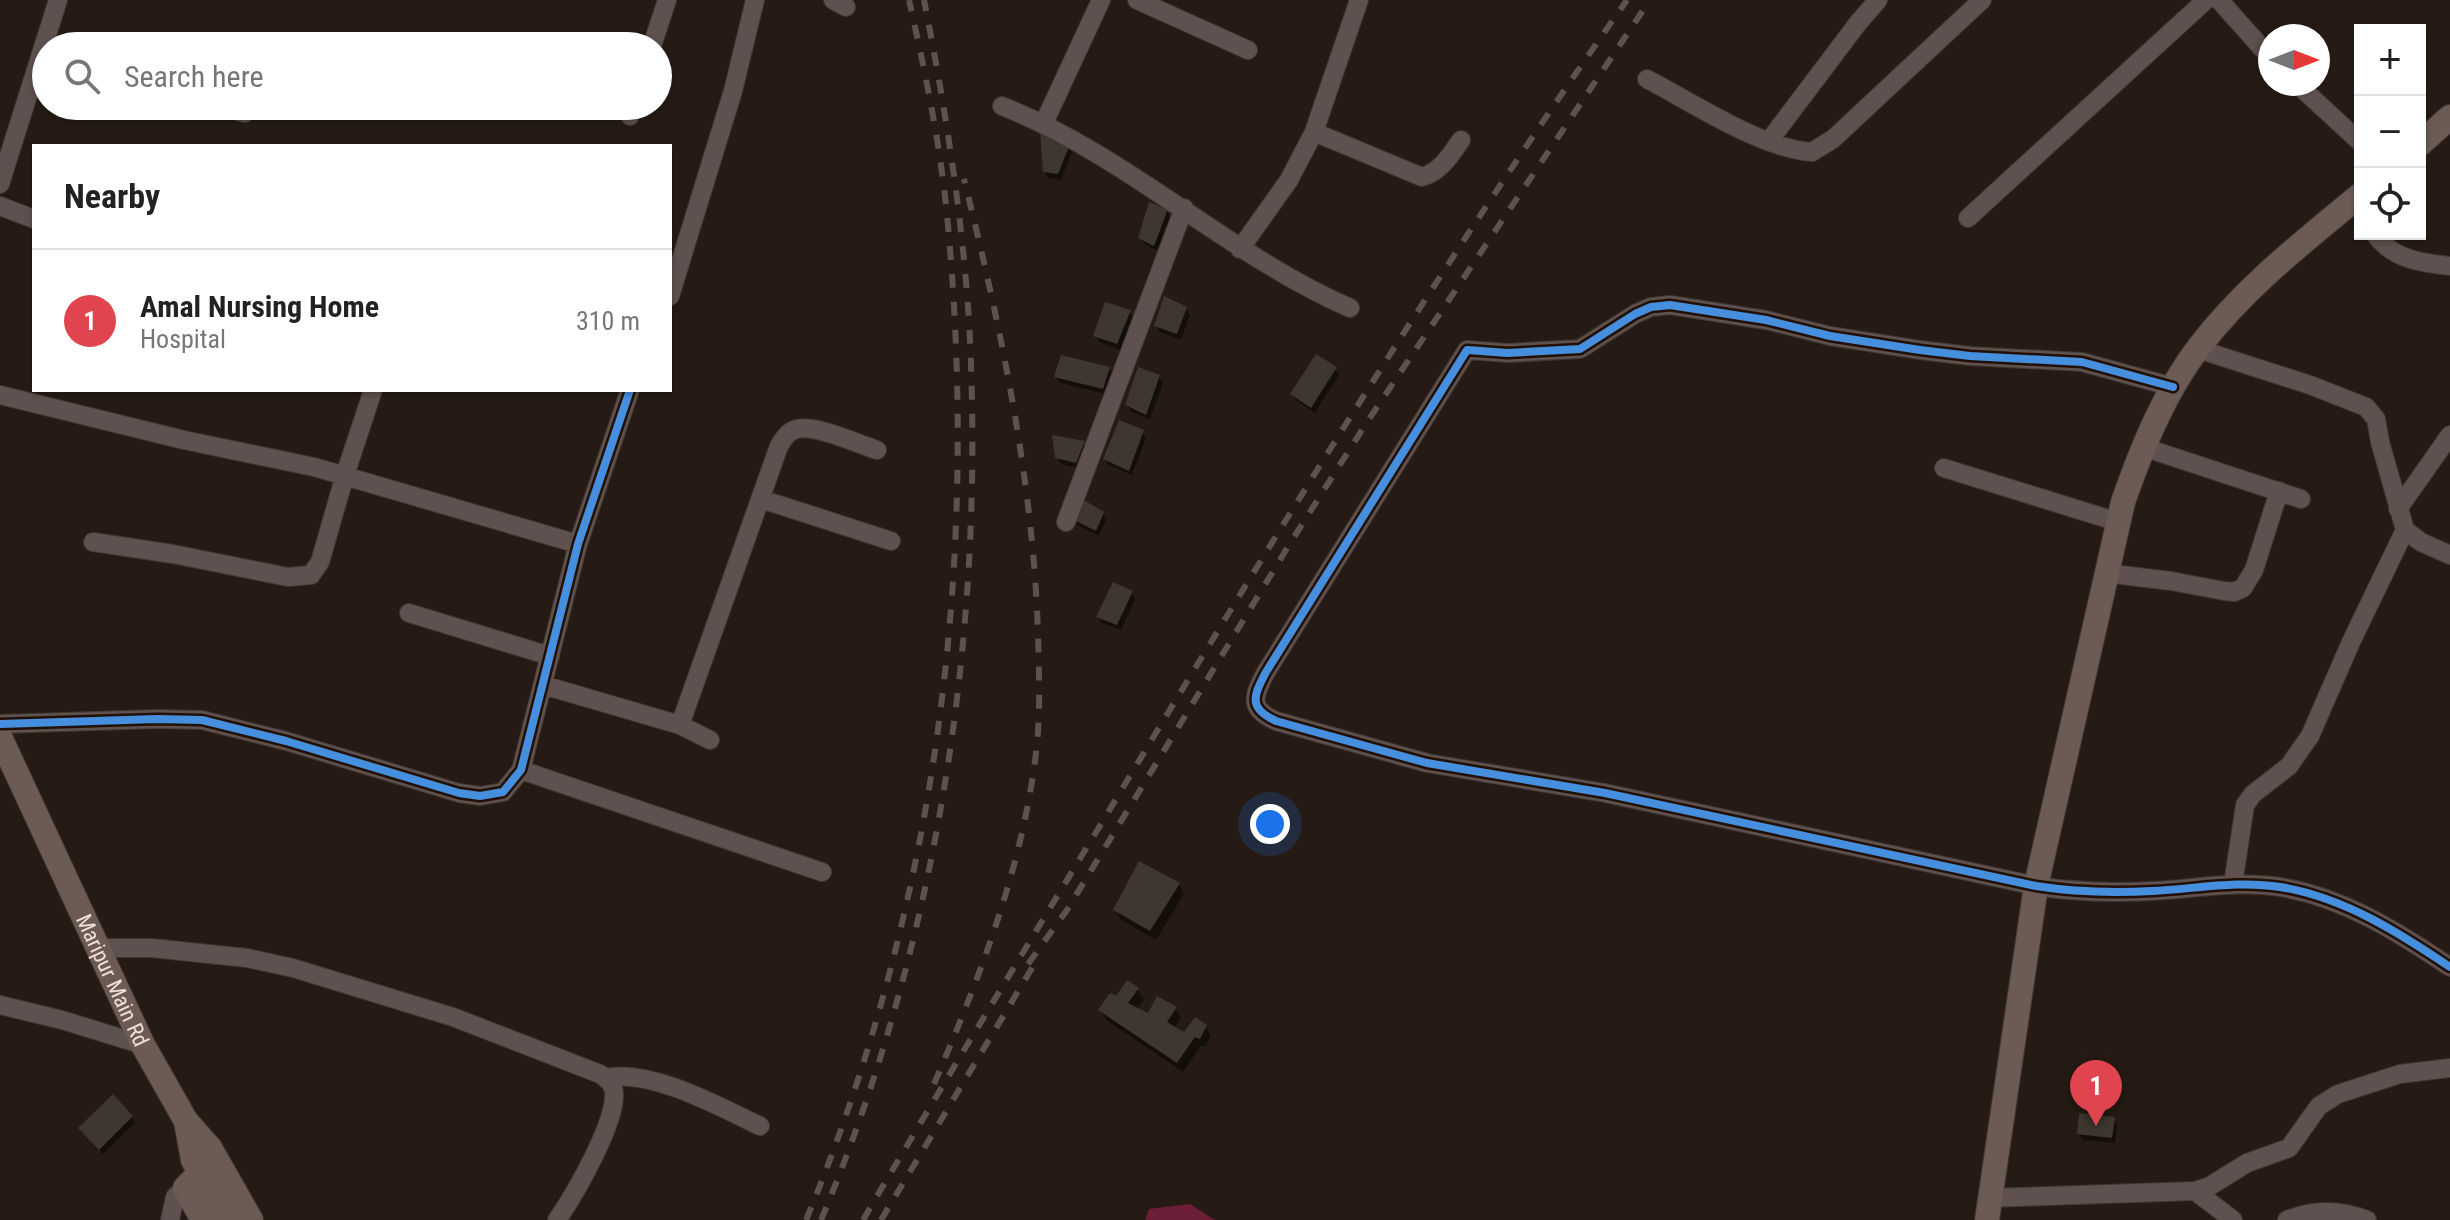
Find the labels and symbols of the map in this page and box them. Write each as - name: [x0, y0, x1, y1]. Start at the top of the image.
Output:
- north arrow: [2258, 24, 2330, 96]
- your location: [1250, 804, 1290, 844]
- street label: Maripur Main Rd: [71, 910, 154, 1050]
- pin: 1: [2070, 1060, 2122, 1126]

